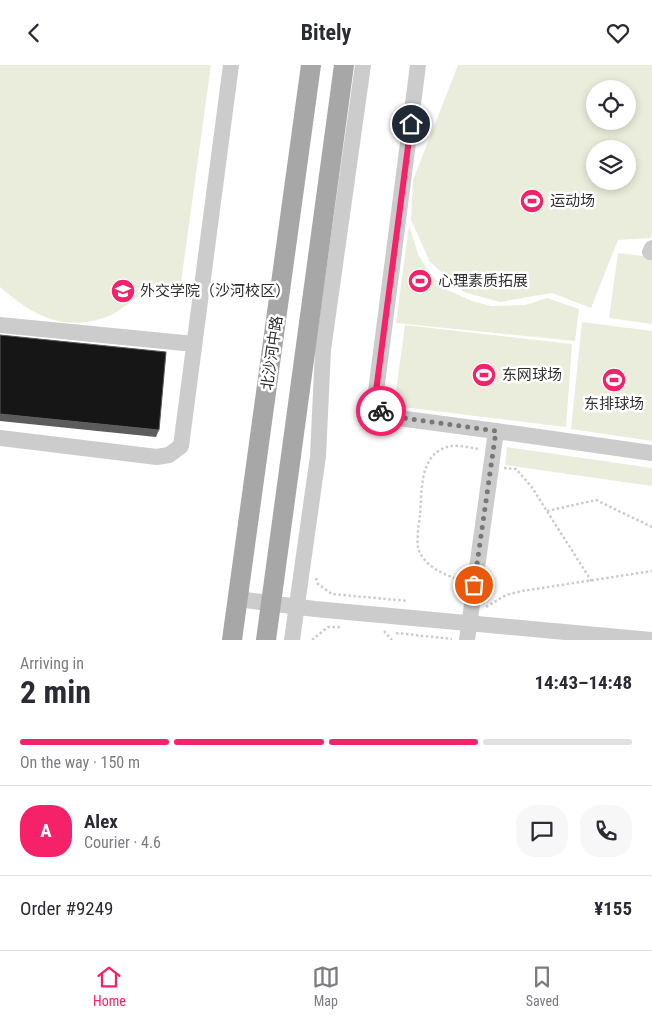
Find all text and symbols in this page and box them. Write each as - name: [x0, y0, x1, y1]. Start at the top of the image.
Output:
- icon: back: [20, 19, 48, 47]
- icon: heart: [604, 19, 632, 47]
- text: Bitely: [301, 20, 351, 45]
- map controls: [586, 80, 636, 190]
- button: locate: [586, 80, 636, 130]
- pin: [390, 103, 432, 145]
- icon: home: [397, 110, 425, 138]
- button: layers: [586, 140, 636, 190]
- sports icon: 运动场: [519, 188, 545, 214]
- place label: 运动场: [550, 192, 595, 210]
- sports icon: 心理素质拓展: [407, 268, 433, 294]
- place label: 心理素质拓展: [438, 272, 528, 290]
- school or university icon: 外交学院（沙河校区）: [110, 278, 136, 304]
- place label: 外交学院（沙河校区）: [140, 282, 290, 300]
- street label: 北沙河中路: [258, 315, 286, 391]
- sports icon: 东网球场: [471, 362, 497, 388]
- place label: 东网球场: [502, 366, 562, 384]
- sports icon: 东排球场: [601, 367, 627, 393]
- courier: [356, 386, 406, 436]
- place label: 东排球场: [584, 395, 644, 413]
- icon: bike: [367, 397, 395, 425]
- pin: [453, 564, 495, 606]
- icon: bag: [460, 571, 488, 599]
- text: Arriving in: [20, 654, 84, 673]
- text: 14:43–14:48: [534, 671, 632, 694]
- text: 2 min: [20, 673, 91, 711]
- text: On the way · 150 m: [20, 753, 140, 772]
- button: chat: [516, 805, 568, 857]
- button: phone: [580, 805, 632, 857]
- text: Alex: [84, 810, 118, 833]
- text: A: [40, 819, 52, 842]
- text: Courier · 4.6: [84, 833, 161, 852]
- text: Order #9249: [20, 897, 113, 920]
- text: ¥155: [594, 897, 632, 920]
- tab: Home: [93, 963, 126, 1009]
- tab: Map: [312, 963, 340, 1009]
- tab: Saved: [526, 963, 559, 1009]

